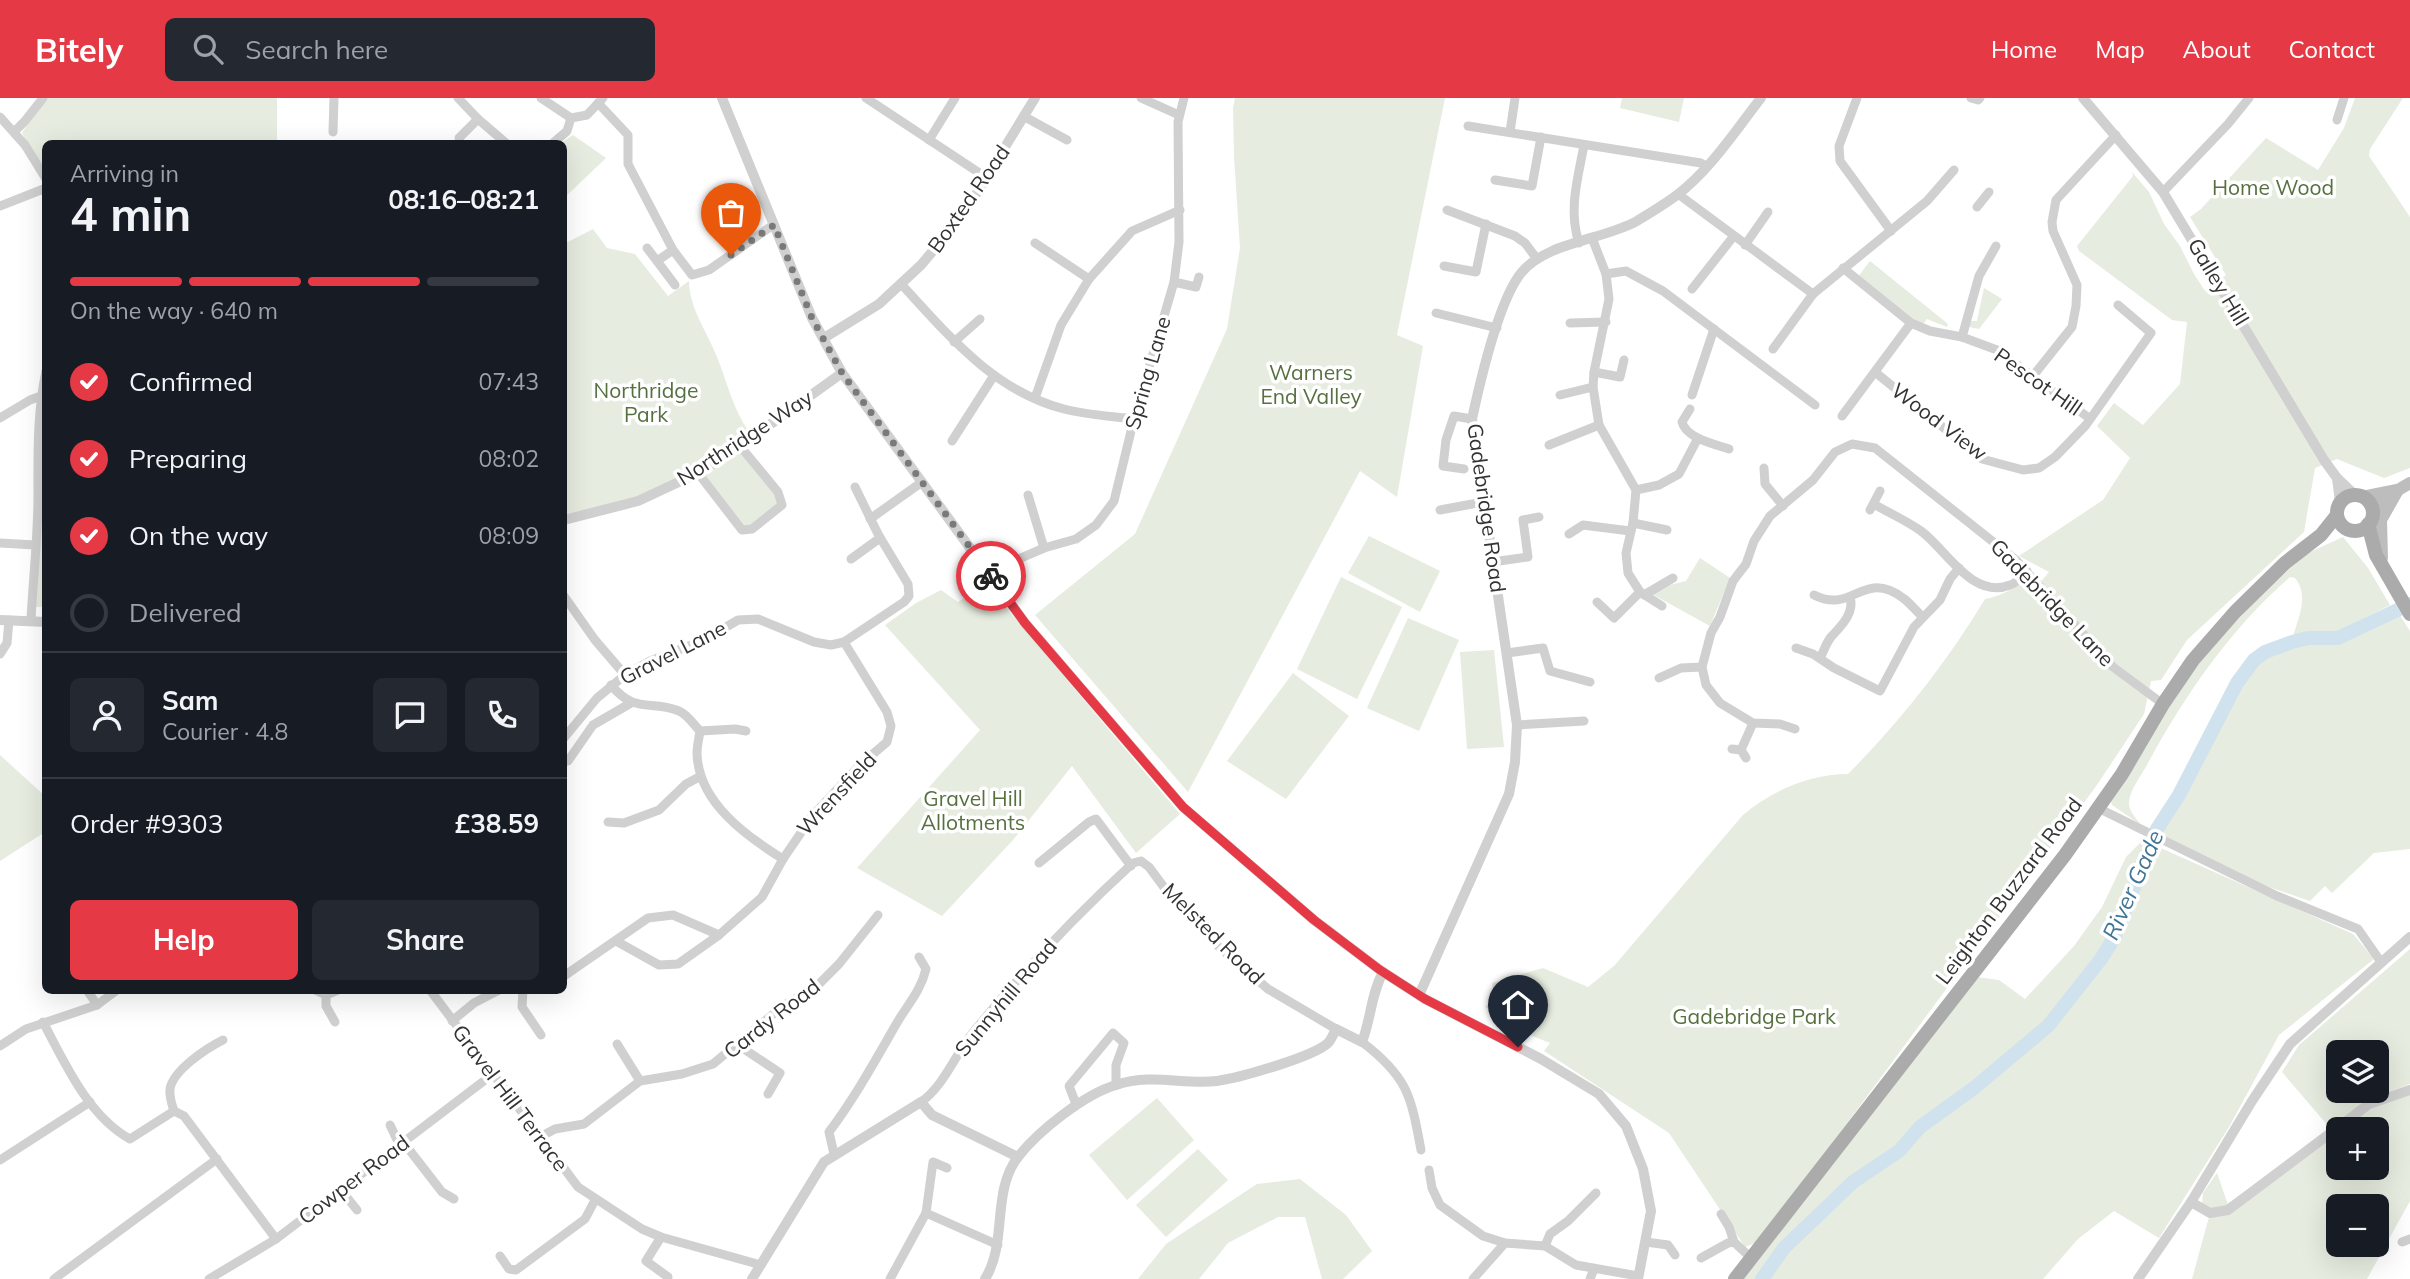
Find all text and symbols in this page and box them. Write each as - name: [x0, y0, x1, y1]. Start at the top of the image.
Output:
- search box: [165, 18, 655, 81]
- text: Bitely: [35, 29, 123, 70]
- icon: search: [189, 30, 227, 68]
- text: Search here: [245, 33, 388, 66]
- text: Home: [1991, 34, 2057, 64]
- text: Map: [2095, 34, 2145, 64]
- text: About: [2183, 34, 2251, 64]
- text: Contact: [2289, 34, 2375, 64]
- street label: Boxted Road: [922, 140, 1015, 257]
- text: Arriving in: [70, 159, 179, 188]
- park label: Home Wood: [2212, 174, 2334, 200]
- text: 08:16–08:21: [388, 183, 539, 216]
- pin: [701, 183, 761, 255]
- text: 4 min: [70, 185, 191, 243]
- icon: bag: [712, 194, 750, 232]
- street label: Galley Hill: [2183, 233, 2255, 330]
- text: On the way · 640 m: [70, 296, 278, 325]
- street label: Spring Lane: [1118, 313, 1176, 432]
- street label: Pescot Hill: [1990, 342, 2087, 421]
- park label: Warners End Valley: [1260, 359, 1362, 409]
- icon: check: [70, 363, 108, 401]
- text: Confirmed: [129, 365, 253, 398]
- text: 07:43: [479, 367, 539, 396]
- park label: Northridge Park: [594, 377, 698, 427]
- street label: Wood View: [1887, 377, 1993, 466]
- street label: Northridge Way: [672, 384, 817, 491]
- street label: Gadebridge Road: [1462, 421, 1512, 594]
- icon: check: [70, 440, 108, 478]
- text: Preparing: [129, 442, 247, 475]
- text: 08:02: [479, 444, 539, 473]
- icon: check: [70, 517, 108, 555]
- text: On the way: [129, 519, 268, 552]
- text: 08:09: [479, 521, 539, 550]
- street label: Gadebridge Lane: [1985, 533, 2120, 671]
- courier: [956, 541, 1026, 611]
- icon: bike: [972, 557, 1010, 595]
- text: Delivered: [129, 596, 242, 629]
- street label: Gravel Lane: [615, 614, 730, 690]
- button: person: [70, 678, 144, 752]
- button: chat: [373, 678, 447, 752]
- button: phone: [465, 678, 539, 752]
- text: Sam: [162, 684, 218, 717]
- text: Courier · 4.8: [162, 717, 288, 746]
- street label: Wrensfield: [791, 746, 882, 841]
- park label: Gravel Hill Allotments: [921, 785, 1025, 835]
- street label: Leighton Buzzard Road: [1929, 792, 2087, 989]
- text: Order #9303: [70, 807, 223, 840]
- text: £38.59: [455, 807, 539, 840]
- water label: River Gade: [2095, 825, 2170, 944]
- street label: Melsted Road: [1157, 877, 1270, 990]
- button: Help: [70, 900, 298, 980]
- button: Share: [312, 900, 539, 980]
- street label: Sunnyhill Road: [949, 933, 1062, 1061]
- street label: Cardy Road: [718, 973, 825, 1064]
- pin: [1488, 975, 1548, 1047]
- icon: home: [1499, 986, 1537, 1024]
- park label: Gadebridge Park: [1672, 1003, 1836, 1029]
- street label: Gravel Hill Terrace: [447, 1019, 574, 1176]
- map controls: [2326, 1040, 2389, 1257]
- button: layers: [2326, 1040, 2389, 1103]
- button: +: [2326, 1117, 2389, 1180]
- street label: Cowper Road: [293, 1129, 414, 1229]
- button: −: [2326, 1194, 2389, 1257]

